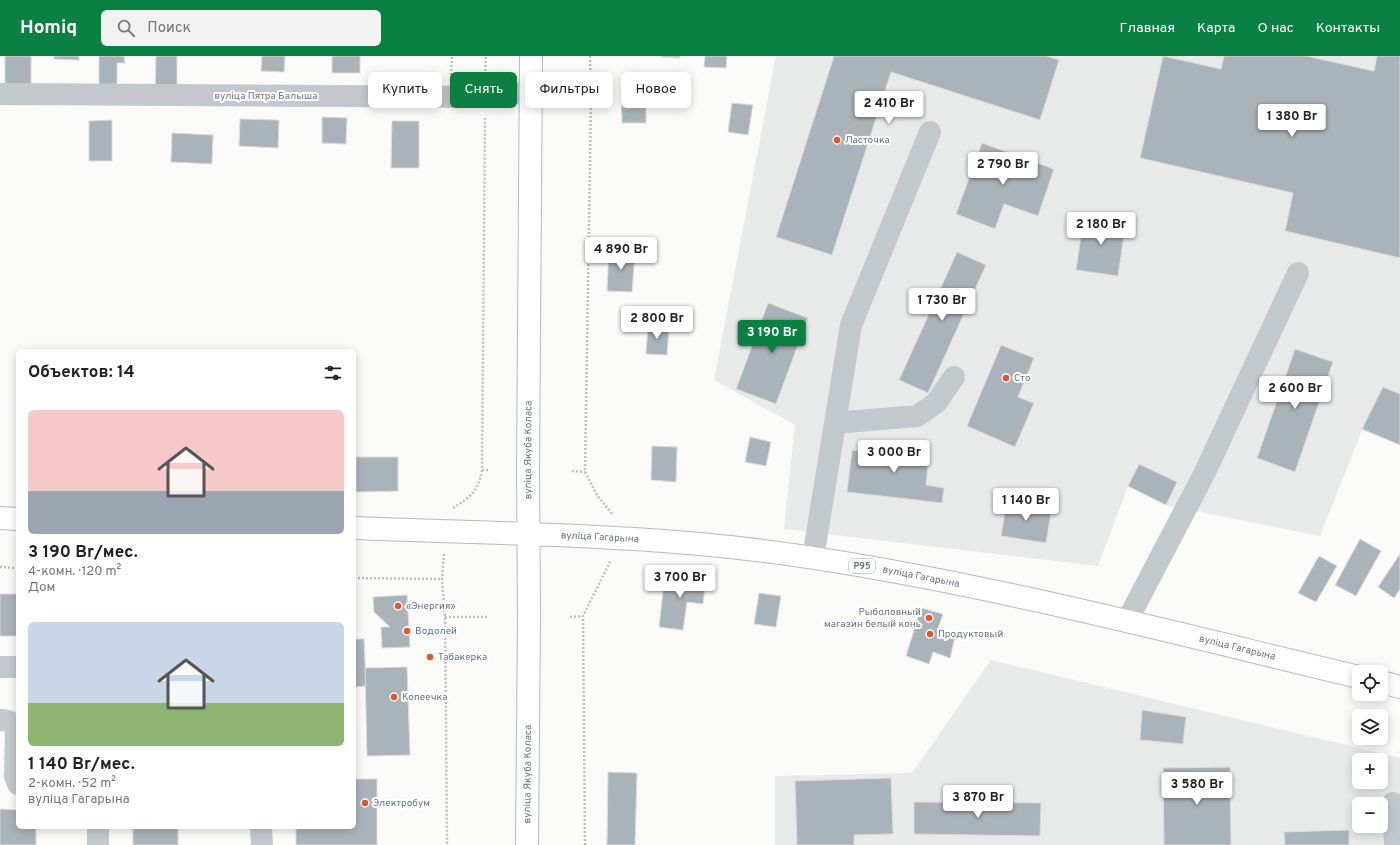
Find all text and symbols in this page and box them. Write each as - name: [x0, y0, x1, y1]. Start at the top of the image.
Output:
- search box: [101, 10, 381, 46]
- text: Homiq: [20, 16, 77, 40]
- icon: search: [115, 17, 137, 39]
- text: Поиск: [147, 19, 191, 38]
- text: Главная: [1120, 20, 1175, 37]
- text: Карта: [1197, 20, 1235, 37]
- text: О нас: [1257, 20, 1294, 37]
- text: Контакты: [1316, 20, 1380, 37]
- chip: Купить: [368, 72, 442, 108]
- chip: Снять: [450, 72, 517, 108]
- chip: Фильтры: [525, 72, 613, 108]
- chip: Новое: [621, 72, 691, 108]
- street label: вуліца Пятра Балыша: [214, 90, 318, 103]
- pin: 2 410 Br: [848, 91, 930, 125]
- text: 2 410 Br: [864, 96, 914, 112]
- pin: 1 380 Br: [1251, 104, 1333, 138]
- text: 1 380 Br: [1267, 109, 1317, 125]
- place label: Ласточка: [845, 134, 890, 147]
- marker: Ласточка: [832, 135, 842, 145]
- pin: 2 790 Br: [962, 152, 1044, 186]
- text: 2 790 Br: [977, 157, 1029, 173]
- pin: 2 180 Br: [1060, 212, 1142, 246]
- text: 2 180 Br: [1076, 217, 1126, 233]
- pin: 4 890 Br: [580, 237, 662, 271]
- text: 4 890 Br: [594, 242, 648, 258]
- pin: 1 730 Br: [901, 288, 983, 322]
- text: 1 730 Br: [917, 293, 967, 309]
- pin: 2 800 Br: [616, 306, 698, 340]
- text: 2 800 Br: [630, 311, 684, 327]
- pin: 3 190 Br: [731, 320, 813, 354]
- text: 3 190 Br: [747, 325, 797, 341]
- text: Объектов: 14: [28, 362, 135, 384]
- icon: filters: [322, 362, 344, 384]
- place label: Сто: [1014, 372, 1031, 385]
- marker: Сто: [1001, 373, 1011, 383]
- pin: 2 600 Br: [1254, 376, 1336, 410]
- text: 2 600 Br: [1268, 381, 1322, 397]
- street label: вуліца Якуба Коласа: [521, 401, 535, 499]
- icon: home: [150, 436, 222, 508]
- pin: 3 000 Br: [853, 440, 935, 474]
- text: 3 000 Br: [867, 445, 921, 461]
- pin: 1 140 Br: [985, 488, 1067, 522]
- text: 1 140 Br: [1002, 493, 1050, 509]
- street label: вуліца Гагарына: [560, 529, 639, 546]
- text: 3 190 Br/мес.: [28, 542, 138, 564]
- road number: Р95: [849, 559, 875, 573]
- street label: вуліца Гагарына: [882, 563, 961, 590]
- text: 4-комн. · 120 m²: [28, 564, 121, 580]
- pin: 3 700 Br: [639, 565, 721, 599]
- text: 3 700 Br: [654, 570, 706, 586]
- text: Дом: [28, 580, 55, 596]
- place label: «Энергия»: [406, 600, 456, 613]
- marker: «Энергия»: [393, 601, 403, 611]
- place label: Рыболовный магазин белый конь: [824, 606, 921, 631]
- marker: Рыболовный магазин белый конь: [924, 613, 934, 623]
- place label: Водолей: [415, 625, 457, 638]
- marker: Водолей: [402, 626, 412, 636]
- place label: Продуктовый: [938, 628, 1003, 641]
- marker: Продуктовый: [925, 629, 935, 639]
- street label: вуліца Гагарына: [1198, 632, 1277, 663]
- icon: home: [150, 648, 222, 720]
- place label: Табакерка: [438, 651, 487, 664]
- marker: Табакерка: [425, 652, 435, 662]
- map controls: [1352, 665, 1388, 833]
- button: locate: [1352, 665, 1388, 701]
- place label: Копеечка: [402, 691, 448, 704]
- marker: Копеечка: [389, 692, 399, 702]
- button: layers: [1352, 709, 1388, 745]
- street label: вуліца Якуба Коласа: [521, 725, 535, 823]
- button: +: [1352, 753, 1388, 789]
- text: 1 140 Br/мес.: [28, 754, 135, 776]
- pin: 3 580 Br: [1156, 772, 1238, 806]
- text: 2-комн. · 52 m²: [28, 776, 116, 792]
- text: 3 580 Br: [1170, 777, 1224, 793]
- pin: 3 870 Br: [937, 785, 1019, 819]
- text: 3 870 Br: [952, 790, 1004, 806]
- text: вуліца Гагарына: [28, 792, 130, 808]
- place label: Электробум: [373, 797, 430, 810]
- button: −: [1352, 797, 1388, 833]
- marker: Электробум: [360, 798, 370, 808]

